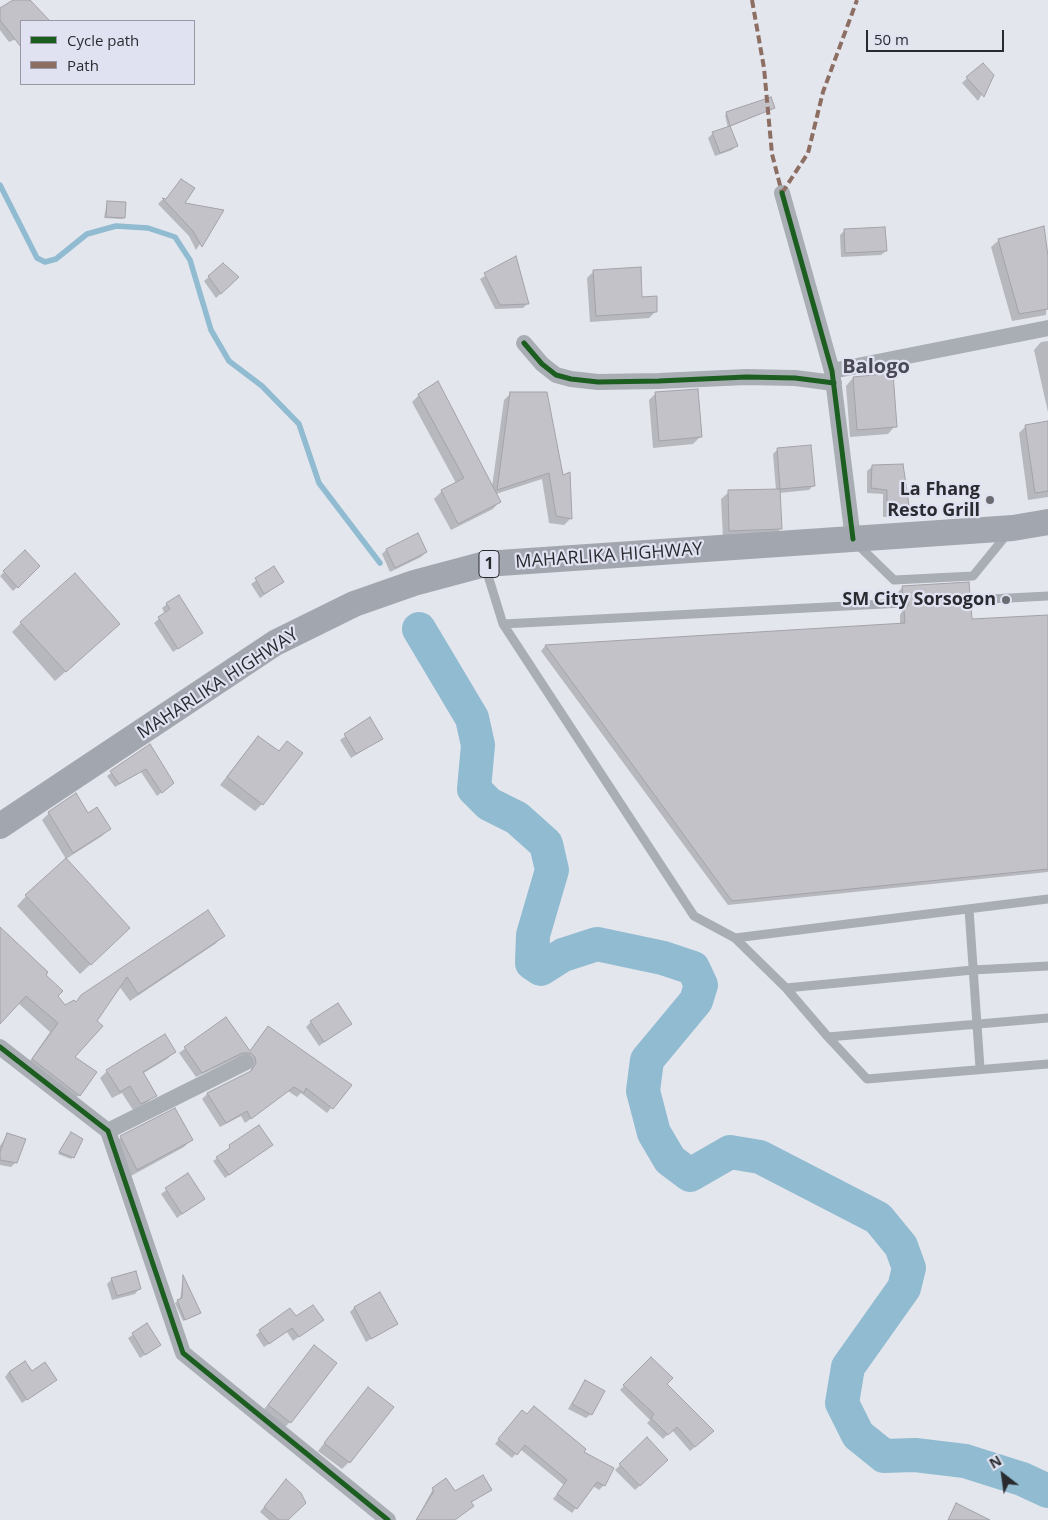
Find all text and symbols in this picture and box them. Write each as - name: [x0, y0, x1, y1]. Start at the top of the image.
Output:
- legend: [20, 20, 195, 85]
- scale bar: [868, 20, 1006, 52]
- text: 50 m: [874, 29, 909, 49]
- text: Cycle path: [67, 30, 139, 50]
- text: Path: [67, 55, 99, 75]
- district label: Balogo: [842, 355, 910, 379]
- place label: La Fhang Resto Grill: [887, 479, 980, 522]
- marker: La Fhang Resto Grill: [984, 494, 996, 506]
- street label: MAHARLIKA HIGHWAY: [515, 539, 703, 573]
- road number: 1: [479, 550, 499, 578]
- place label: SM City Sorsogon: [842, 589, 996, 611]
- marker: SM City Sorsogon: [1000, 594, 1012, 606]
- street label: MAHARLIKA HIGHWAY: [133, 624, 303, 744]
- north arrow: [978, 1450, 1028, 1500]
- text: N: [986, 1451, 1005, 1473]

